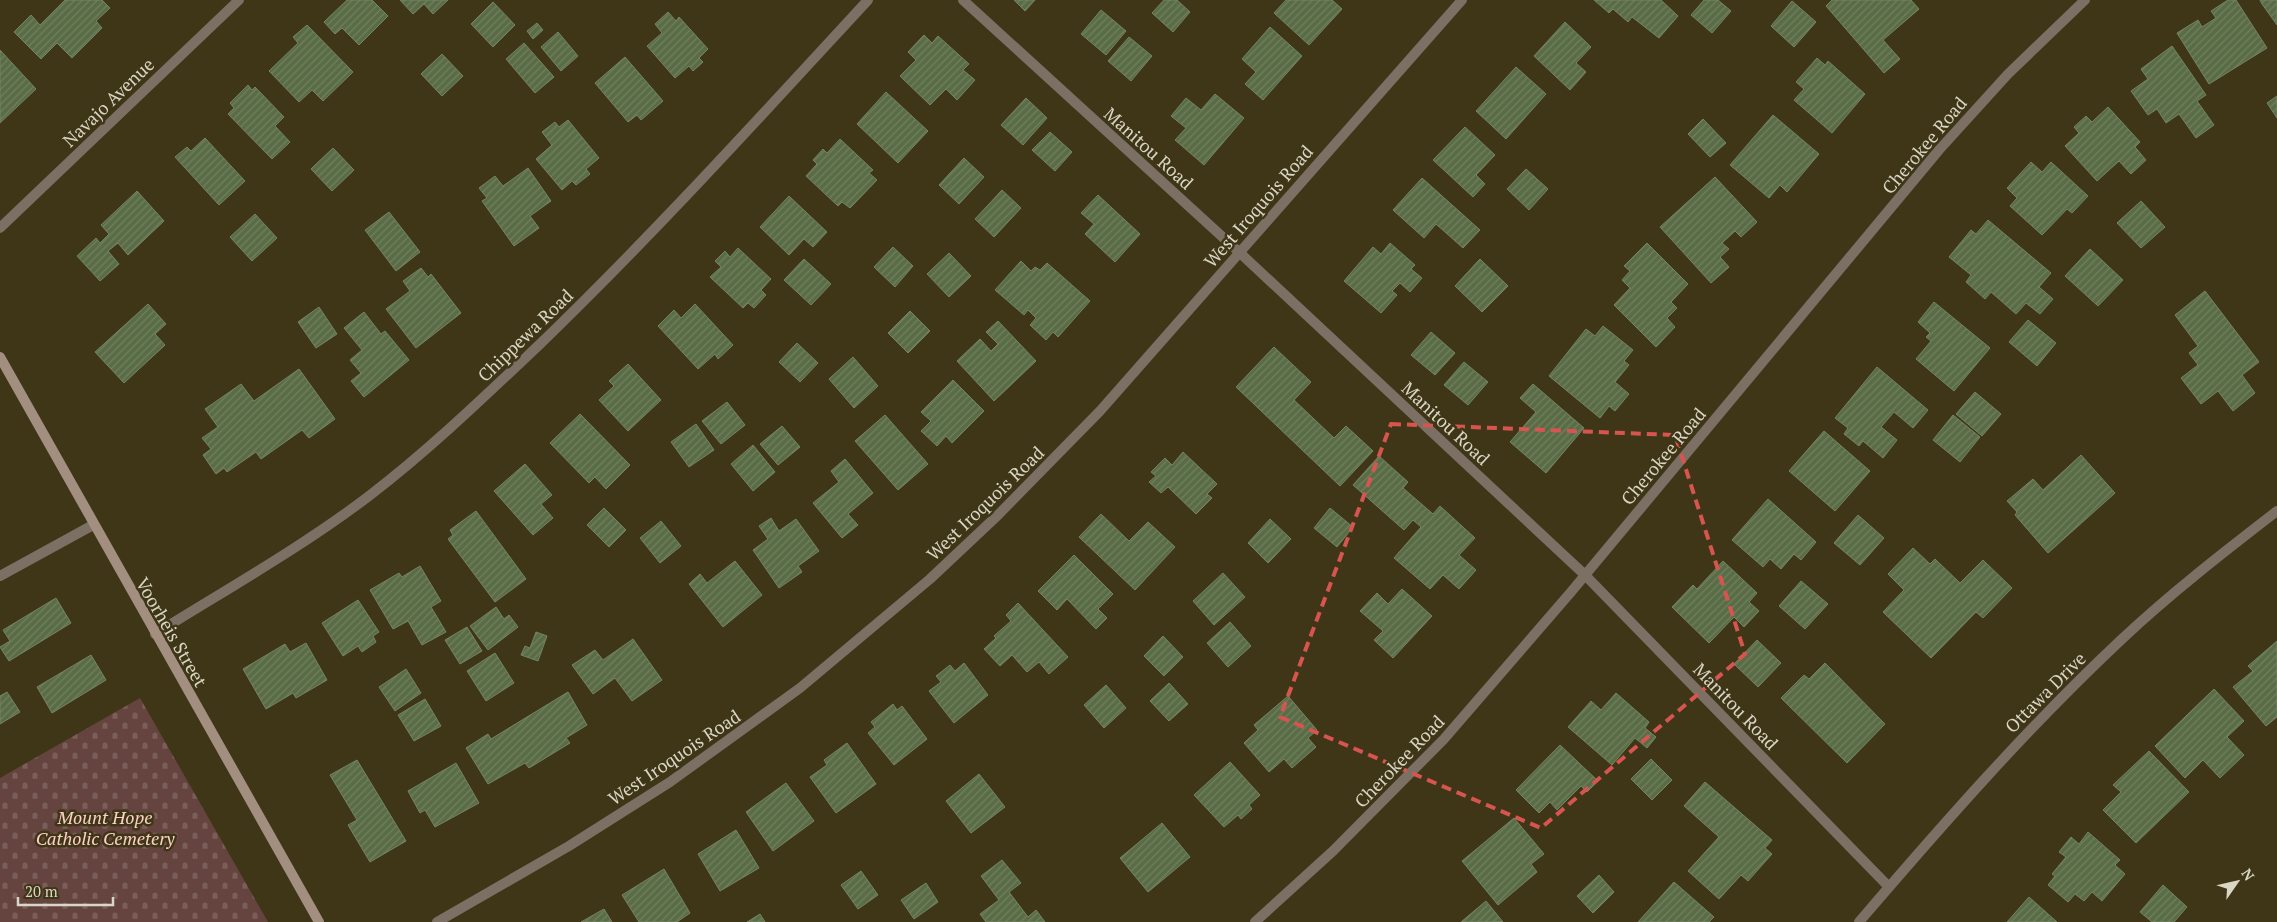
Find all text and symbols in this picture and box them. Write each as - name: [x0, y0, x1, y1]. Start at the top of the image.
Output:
- street label: Navajo Avenue: [57, 52, 159, 152]
- street label: Cherokee Road: [1876, 91, 1972, 199]
- street label: Manitou Road: [1099, 102, 1199, 194]
- street label: West Iroquois Road: [1198, 140, 1318, 272]
- street label: Chippewa Road: [472, 283, 578, 387]
- street label: Manitou Road: [1397, 376, 1495, 470]
- street label: Cherokee Road: [1615, 402, 1711, 510]
- street label: West Iroquois Road: [921, 441, 1049, 565]
- street label: Voorheis Street: [131, 573, 213, 691]
- street label: Ottawa Drive: [1999, 646, 2091, 738]
- street label: Manitou Road: [1688, 657, 1784, 755]
- street label: West Iroquois Road: [603, 704, 745, 810]
- street label: Cherokee Road: [1349, 710, 1449, 812]
- park label: Mount Hope Catholic Cemetery: [36, 805, 175, 850]
- north arrow: [2212, 857, 2262, 907]
- text: N: [2237, 865, 2259, 884]
- scale bar: [18, 874, 112, 906]
- text: 20 m: [25, 881, 58, 901]

